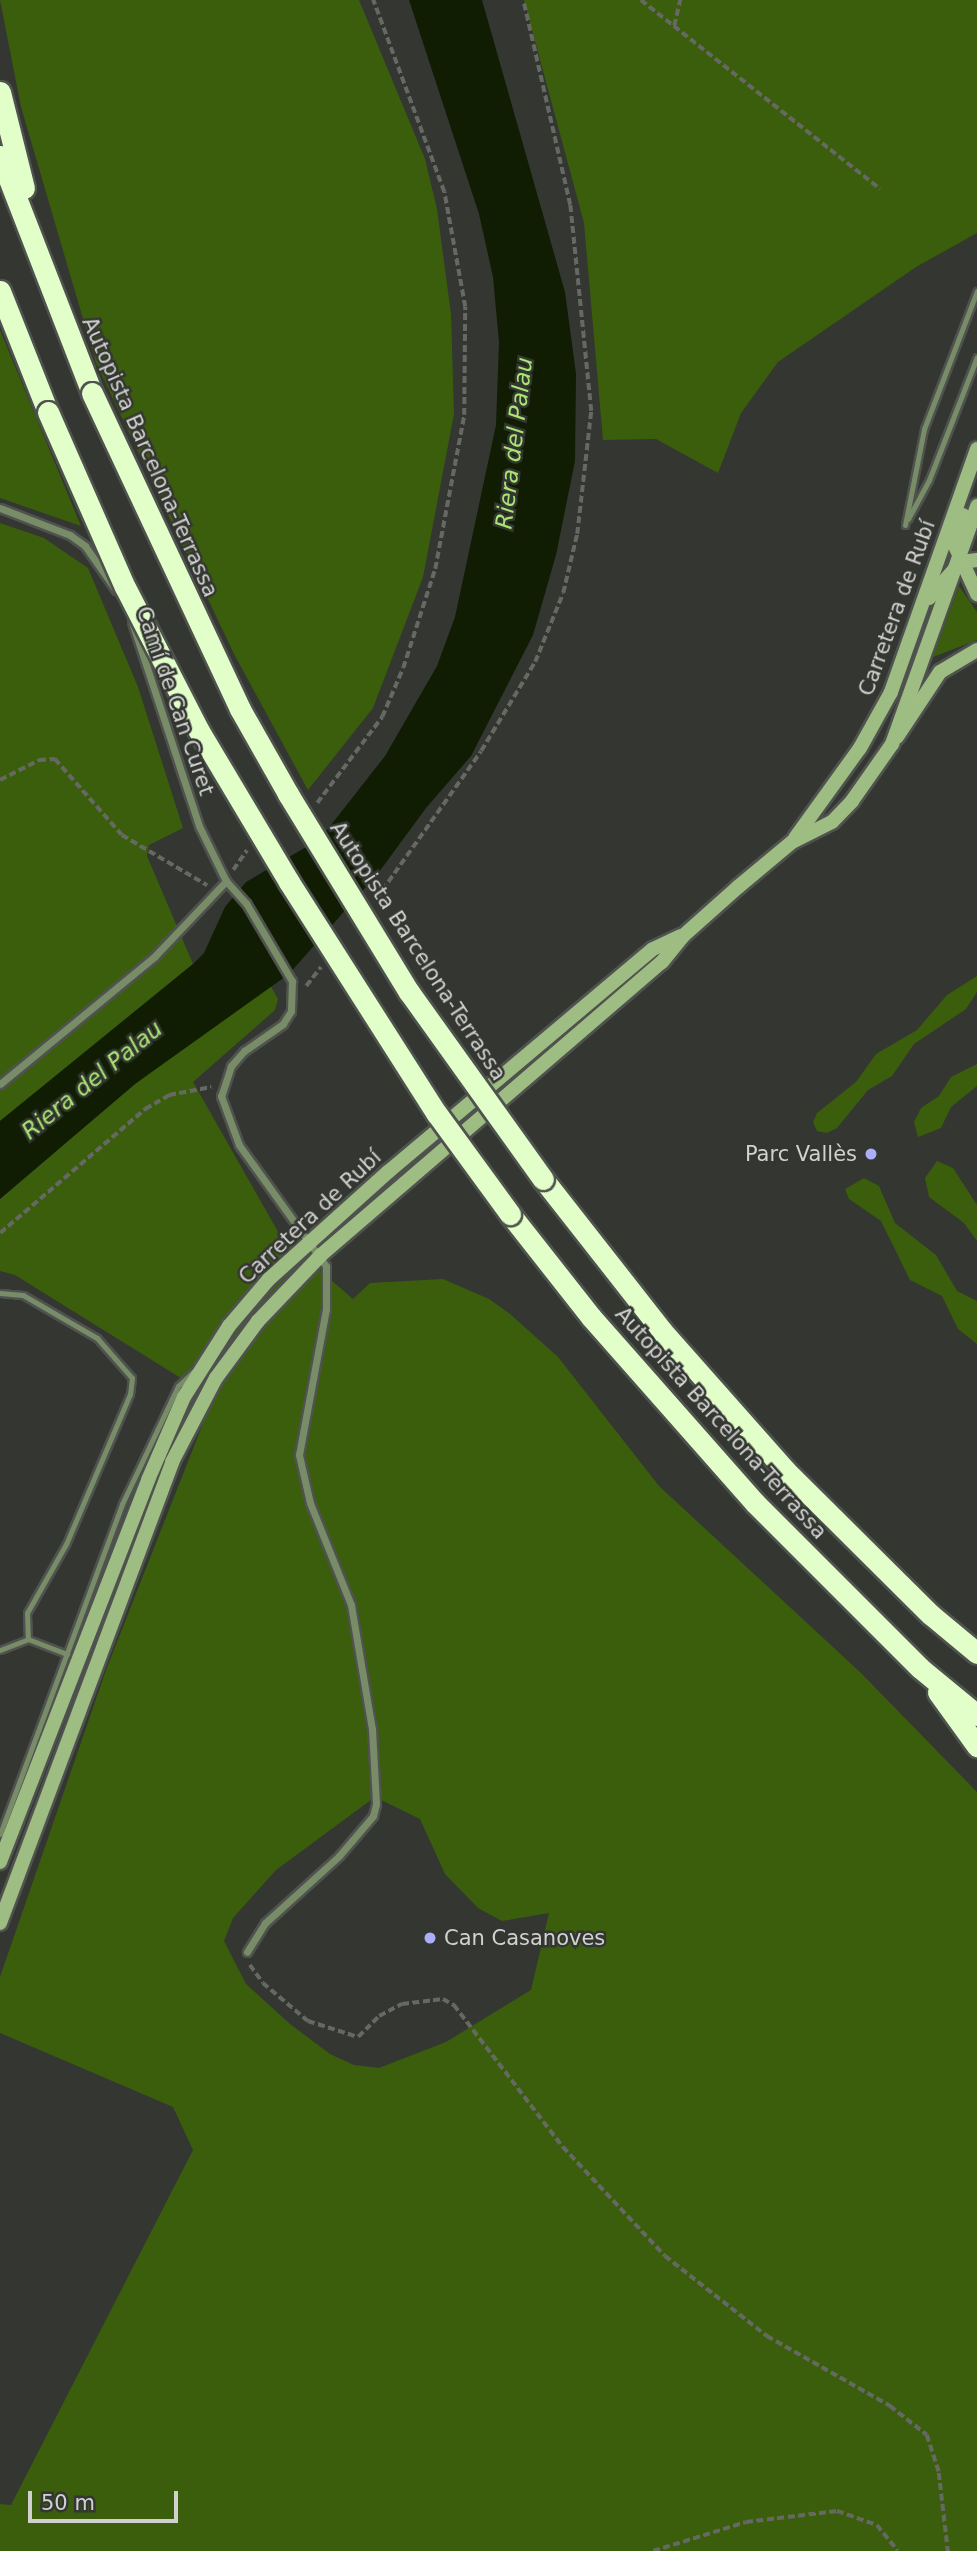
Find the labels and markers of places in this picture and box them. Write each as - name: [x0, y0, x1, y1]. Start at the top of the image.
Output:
- place label: Parc Vallès: [745, 1141, 857, 1167]
- marker: Parc Vallès: [863, 1146, 879, 1162]
- place label: Can Casanoves: [444, 1925, 605, 1951]
- marker: Can Casanoves: [422, 1930, 438, 1946]

